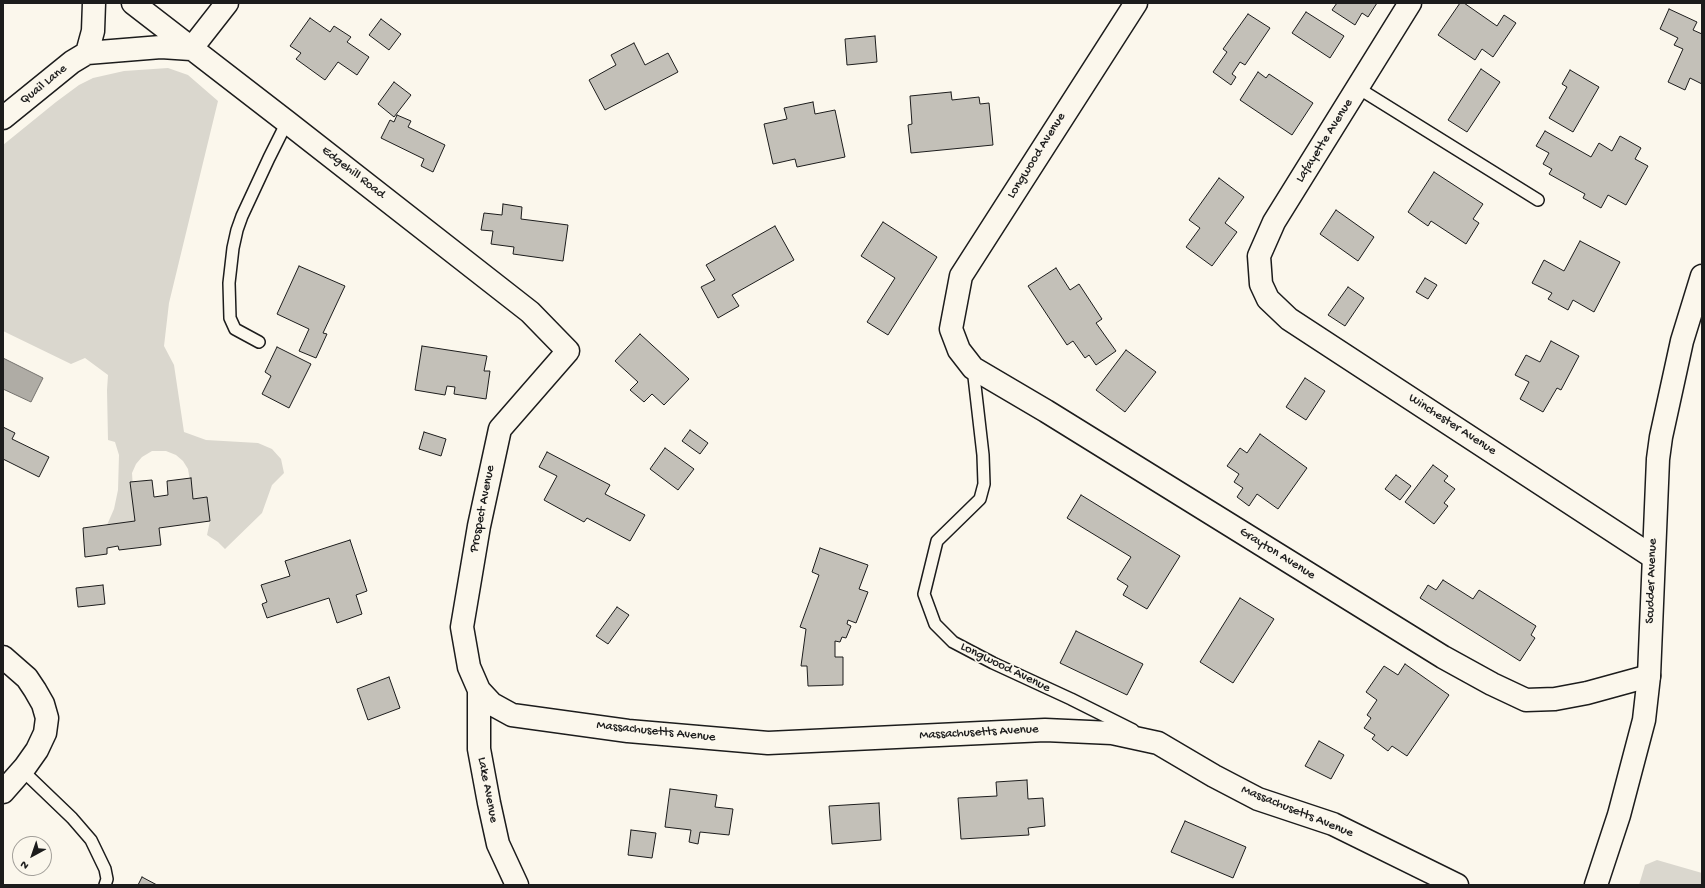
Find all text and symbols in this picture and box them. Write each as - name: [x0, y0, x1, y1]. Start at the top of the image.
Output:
- street label: Quail Lane: [17, 61, 71, 109]
- street label: Lafayette Avenue: [1293, 96, 1357, 186]
- street label: Longwood Avenue: [1004, 110, 1070, 202]
- street label: Edgehill Road: [318, 143, 388, 203]
- street label: Winchester Avenue: [1405, 391, 1499, 459]
- street label: Prospect Avenue: [467, 464, 499, 554]
- street label: Grayton Avenue: [1236, 524, 1318, 584]
- street label: Scudder Avenue: [1643, 538, 1661, 624]
- street label: Longwood Avenue: [957, 639, 1053, 697]
- street label: Massachusetts Avenue: [596, 718, 716, 746]
- street label: Massachusetts Avenue: [919, 722, 1039, 744]
- street label: Lake Avenue: [473, 756, 501, 824]
- street label: Massachusetts Avenue: [1239, 782, 1355, 842]
- north arrow: [12, 836, 52, 876]
- text: N: [18, 858, 32, 871]

